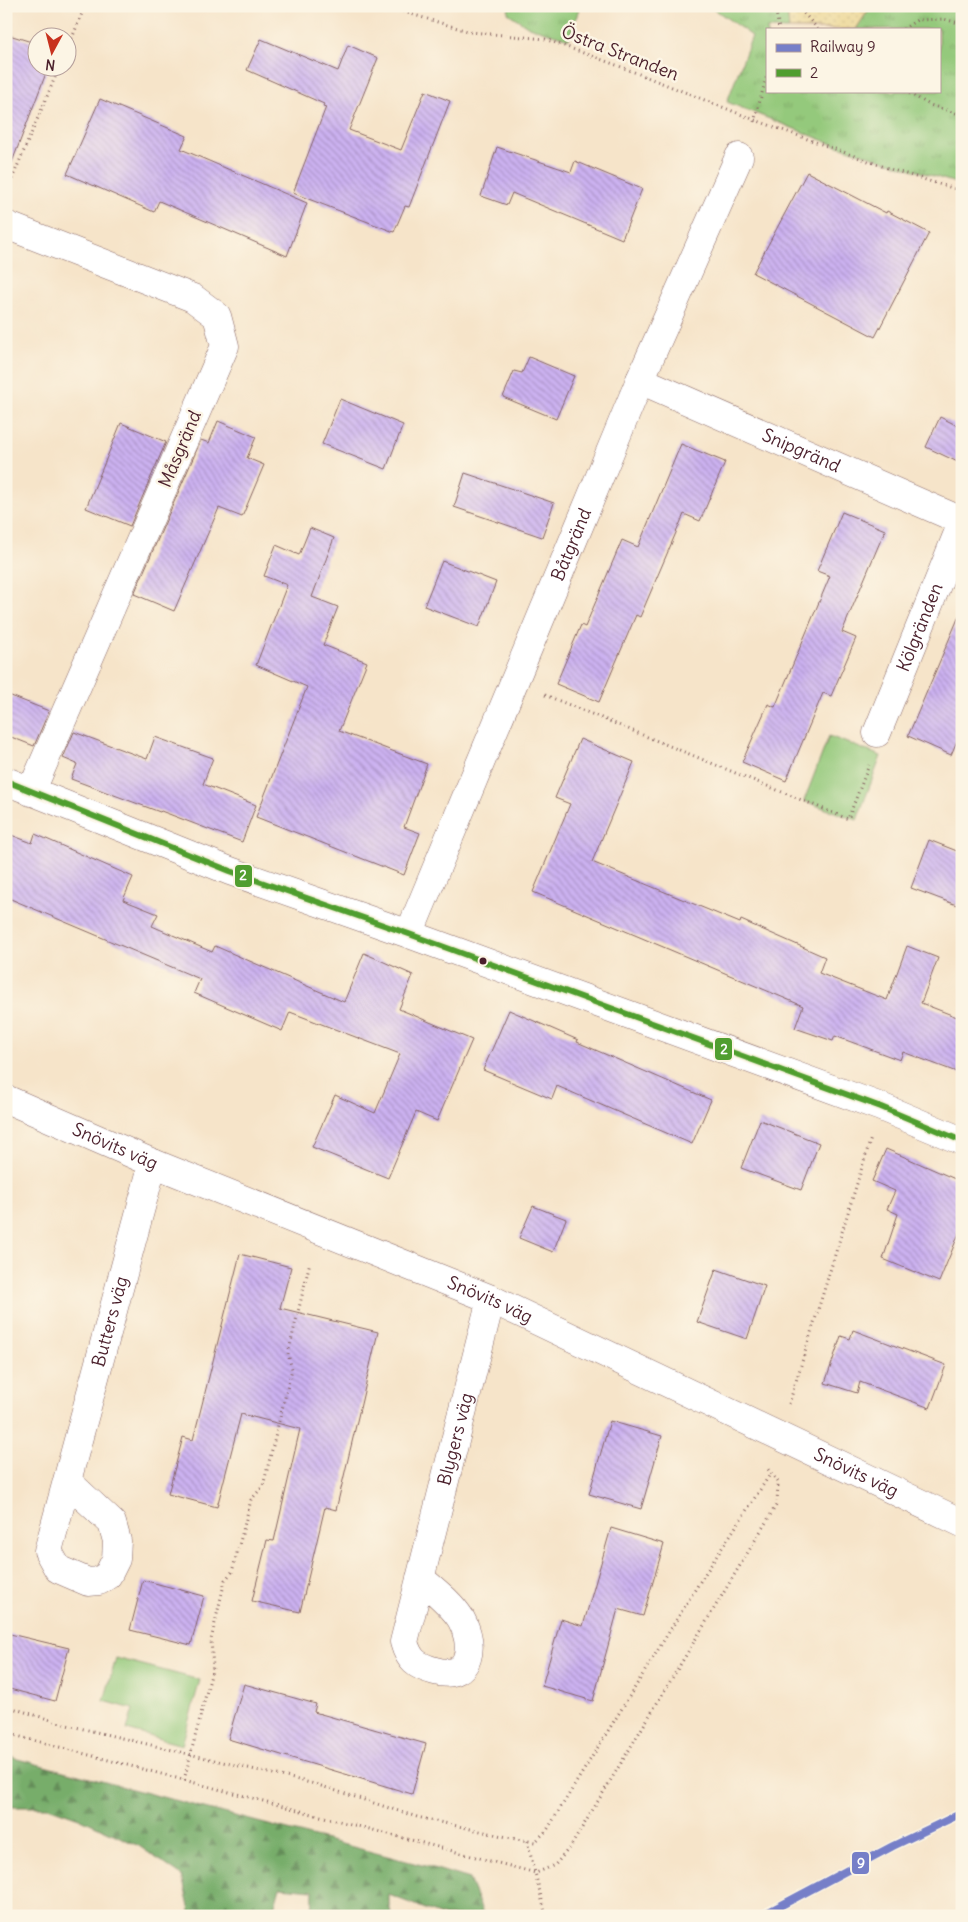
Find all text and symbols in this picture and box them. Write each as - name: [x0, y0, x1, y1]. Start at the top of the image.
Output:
- street label: Östra Stranden: [558, 20, 682, 86]
- north arrow: [28, 28, 78, 78]
- legend: [766, 28, 940, 92]
- text: Railway 9: [810, 37, 876, 56]
- text: N: [45, 55, 56, 74]
- text: 2: [810, 63, 818, 82]
- street label: Måsgränd: [153, 406, 206, 491]
- street label: Snipgränd: [759, 423, 845, 478]
- street label: Båtgränd: [546, 504, 596, 584]
- street label: Kölgränden: [891, 579, 948, 675]
- line badge: 2: [234, 864, 253, 888]
- text: 2: [239, 866, 247, 884]
- unlabelled marker: [478, 956, 488, 966]
- line badge: 2: [714, 1037, 733, 1061]
- text: 2: [720, 1040, 728, 1058]
- street label: Snövits väg: [69, 1117, 162, 1175]
- street label: Snövits väg: [444, 1271, 537, 1328]
- street label: Butters väg: [86, 1274, 133, 1369]
- street label: Blygers väg: [432, 1390, 478, 1488]
- street label: Snövits väg: [810, 1442, 902, 1502]
- line badge: 9: [851, 1851, 870, 1875]
- text: 9: [857, 1854, 865, 1872]

